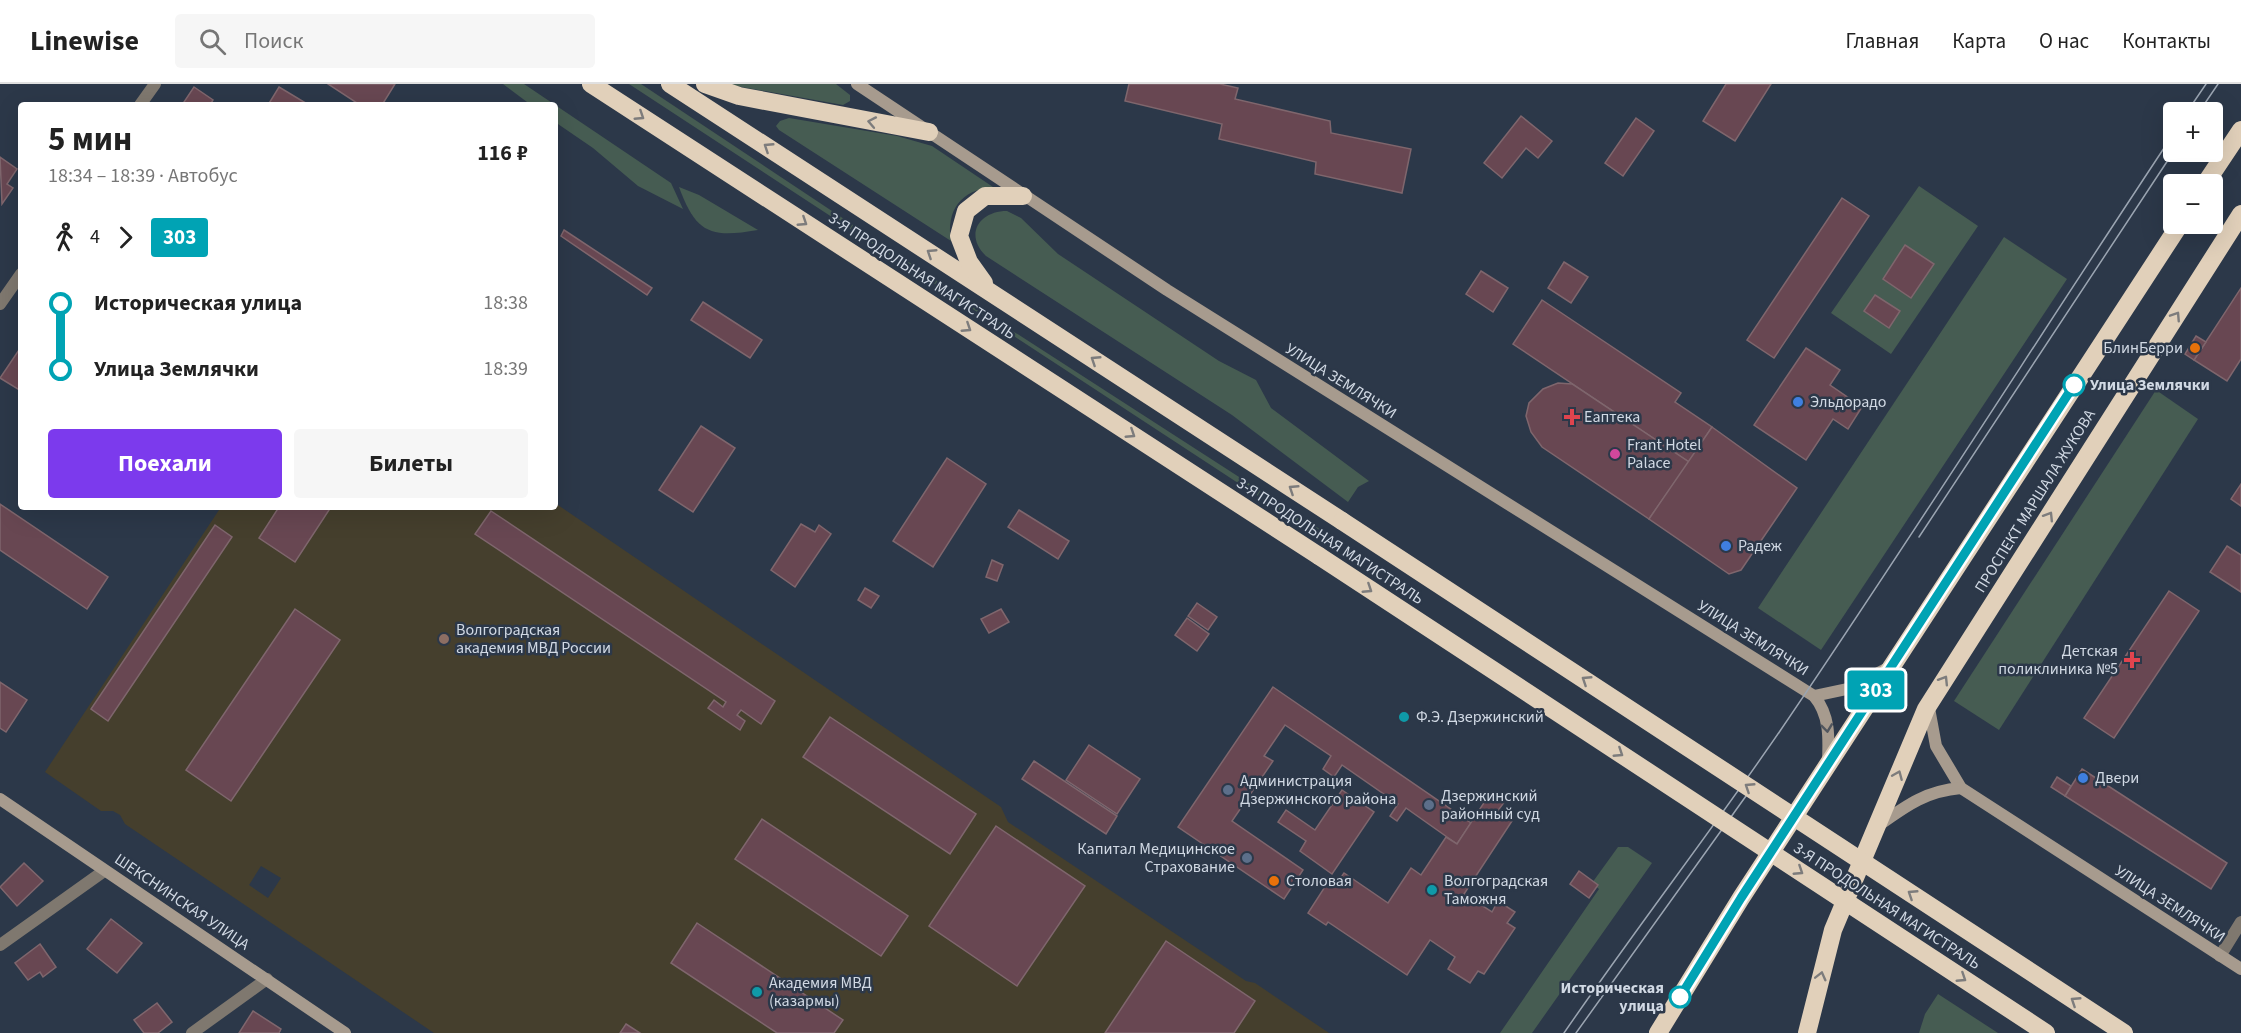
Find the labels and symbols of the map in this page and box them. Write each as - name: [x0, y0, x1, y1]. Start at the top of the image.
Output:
- one-way arrow: [633, 109, 644, 120]
- one-way arrow: [867, 116, 877, 129]
- one-way arrow: [763, 143, 774, 154]
- street label: 3-Я ПРОДОЛЬНАЯ МАГИСТРАЛЬ: [824, 207, 1020, 345]
- one-way arrow: [797, 215, 808, 226]
- one-way arrow: [927, 249, 937, 261]
- one-way arrow: [2169, 312, 2180, 323]
- one-way arrow: [960, 321, 971, 332]
- place label: БлинБерри: [2103, 337, 2183, 359]
- street label: УЛИЦА ЗЕМЛЯЧКИ: [1281, 338, 1401, 424]
- marker: БлинБерри: [2188, 341, 2202, 355]
- one-way arrow: [1090, 356, 1101, 367]
- marker: Улица Землячки: [2063, 374, 2085, 396]
- place label: Улица Землячки: [2090, 374, 2210, 396]
- place label: Эльдорадо: [1810, 391, 1887, 413]
- marker: Эльдорадо: [1791, 395, 1805, 409]
- street label: ПРОСПЕКТ МАРШАЛА ЖУКОВА: [1969, 405, 2101, 597]
- place label: Еаптека: [1584, 406, 1640, 428]
- marker: Еаптека: [1565, 410, 1579, 424]
- one-way arrow: [1124, 427, 1135, 438]
- place label: Frant Hotel Palace: [1627, 434, 1701, 474]
- marker: Frant Hotel Palace: [1608, 447, 1622, 461]
- street label: 3-Я ПРОДОЛЬНАЯ МАГИСТРАЛЬ: [1232, 472, 1428, 610]
- one-way arrow: [1289, 485, 1300, 496]
- one-way arrow: [2041, 512, 2053, 522]
- place label: Радеж: [1738, 535, 1782, 557]
- marker: Радеж: [1719, 539, 1733, 553]
- one-way arrow: [1362, 581, 1372, 593]
- street label: УЛИЦА ЗЕМЛЯЧКИ: [1693, 595, 1813, 681]
- place label: Волгоградская академия МВД России: [456, 619, 611, 659]
- marker: Волгоградская академия МВД России: [437, 632, 451, 646]
- place label: Детская поликлиника №5: [1998, 640, 2118, 680]
- marker: Детская поликлиника №5: [2123, 651, 2141, 669]
- line badge: 303: [1842, 670, 1910, 710]
- one-way arrow: [1582, 676, 1593, 687]
- one-way arrow: [1937, 676, 1948, 687]
- place label: Ф.Э. Дзержинский: [1416, 706, 1544, 728]
- marker: Ф.Э. Дзержинский: [1397, 710, 1411, 724]
- one-way arrow: [1821, 724, 1833, 733]
- one-way arrow: [1612, 746, 1623, 757]
- place label: Двери: [2095, 767, 2139, 789]
- place label: Администрация Дзержинского района: [1240, 770, 1396, 810]
- one-way arrow: [1890, 770, 1902, 781]
- marker: Двери: [2076, 771, 2090, 785]
- marker: Администрация Дзержинского района: [1221, 783, 1235, 797]
- one-way arrow: [1745, 783, 1756, 794]
- place label: Дзержинский районный суд: [1441, 785, 1540, 825]
- marker: Дзержинский районный суд: [1422, 798, 1436, 812]
- street label: 3-Я ПРОДОЛЬНАЯ МАГИСТРАЛЬ: [1789, 837, 1985, 975]
- place label: Капитал Медицинское Страхование: [1077, 838, 1235, 878]
- street label: ШЕКСНИНСКАЯ УЛИЦА: [110, 849, 254, 956]
- marker: Капитал Медицинское Страхование: [1240, 851, 1254, 865]
- street label: УЛИЦА ЗЕМЛЯЧКИ: [2110, 860, 2230, 948]
- one-way arrow: [1793, 864, 1804, 875]
- place label: Столовая: [1286, 870, 1352, 892]
- place label: Волгоградская Таможня: [1444, 870, 1548, 910]
- marker: Столовая: [1267, 874, 1281, 888]
- marker: Волгоградская Таможня: [1425, 883, 1439, 897]
- one-way arrow: [1908, 890, 1919, 901]
- one-way arrow: [1814, 971, 1827, 981]
- one-way arrow: [1956, 971, 1967, 982]
- place label: Академия МВД (казармы): [769, 972, 872, 1012]
- place label: Историческая улица: [1561, 977, 1664, 1017]
- marker: Академия МВД (казармы): [750, 985, 764, 999]
- marker: Историческая улица: [1669, 986, 1691, 1008]
- one-way arrow: [2071, 997, 2082, 1008]

